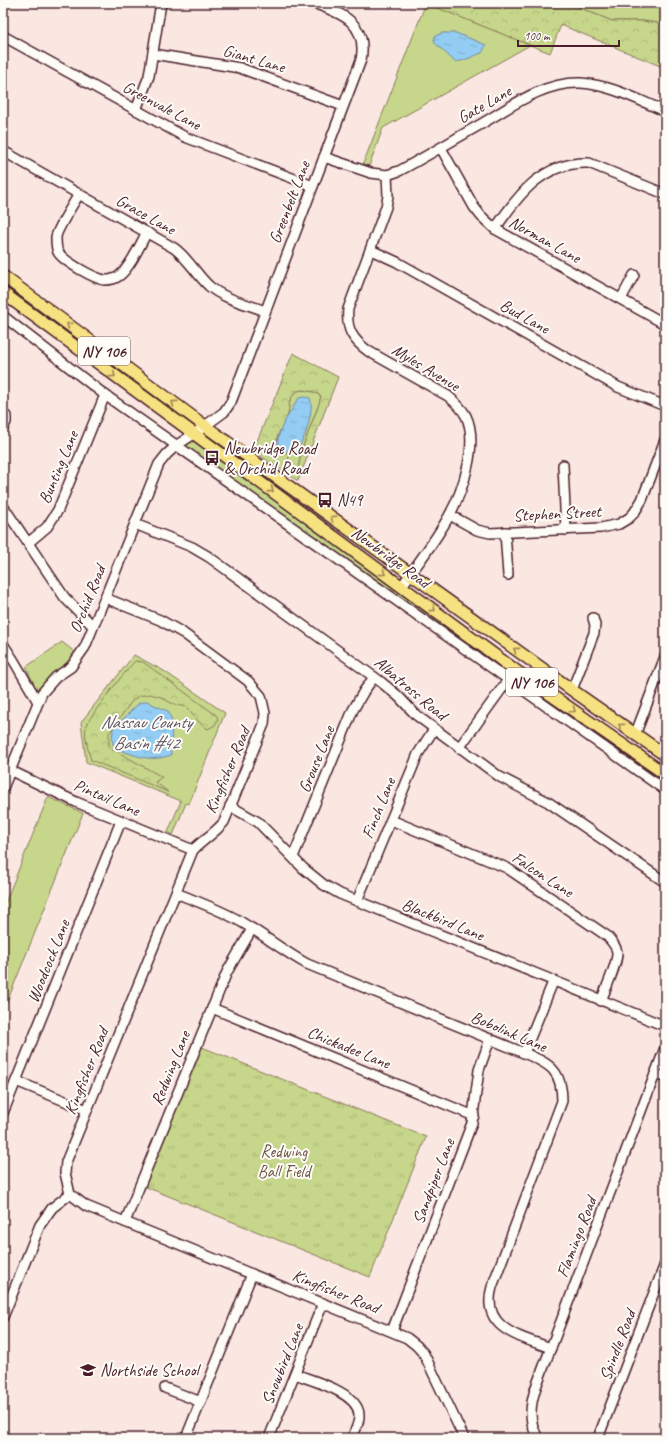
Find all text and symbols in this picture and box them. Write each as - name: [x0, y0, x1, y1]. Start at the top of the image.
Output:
- scale bar: [518, 22, 619, 48]
- text: 100 m: [524, 28, 551, 44]
- street label: Giant Lane: [221, 40, 289, 78]
- street label: Greenvale Lane: [119, 76, 206, 135]
- street label: Gate Lane: [454, 80, 516, 128]
- street label: Greenbelt Lane: [264, 157, 315, 246]
- street label: Grace Lane: [112, 190, 180, 240]
- street label: Norman Lane: [505, 211, 586, 268]
- street label: Bud Lane: [496, 294, 554, 339]
- one-way arrow: [67, 323, 74, 330]
- road number: NY 106: [78, 337, 130, 365]
- street label: Myles Avenue: [388, 339, 465, 397]
- one-way arrow: [109, 370, 116, 377]
- one-way arrow: [171, 400, 178, 407]
- street label: Bunting Lane: [34, 426, 84, 507]
- place label: Newbridge Road & Orchid Road: [224, 438, 318, 479]
- bus stop icon: Newbridge Road & Orchid Road: [203, 449, 221, 467]
- one-way arrow: [267, 485, 274, 493]
- place label: N49: [337, 490, 364, 511]
- bus stop icon: N49: [316, 491, 334, 509]
- street label: Stephen Street: [513, 501, 604, 526]
- one-way arrow: [330, 515, 337, 523]
- street label: Newbridge Road: [347, 522, 436, 594]
- street label: Orchid Road: [64, 559, 112, 636]
- one-way arrow: [379, 568, 386, 575]
- one-way arrow: [429, 605, 436, 612]
- one-way arrow: [513, 648, 520, 655]
- street label: Albatross Road: [370, 652, 453, 726]
- road number: NY 106: [506, 668, 558, 696]
- one-way arrow: [568, 705, 575, 712]
- water label: Nassau County Basin #42: [101, 711, 194, 754]
- street label: Grouse Lane: [294, 721, 340, 796]
- street label: Kingfisher Road: [200, 722, 256, 817]
- one-way arrow: [618, 723, 625, 730]
- street label: Finch Lane: [357, 773, 401, 842]
- street label: Pintail Lane: [71, 774, 144, 821]
- street label: Falcon Lane: [508, 847, 578, 903]
- street label: Blackbird Lane: [399, 894, 488, 946]
- street label: Woodcock Lane: [22, 915, 75, 1006]
- street label: Bobolink Lane: [468, 1006, 551, 1057]
- street label: Chickadee Lane: [304, 1021, 395, 1074]
- street label: Kingfisher Road: [60, 1023, 114, 1118]
- street label: Redwing Lane: [146, 1027, 195, 1108]
- street label: Sandpiper Lane: [408, 1134, 460, 1227]
- park label: Redwing Ball Field: [258, 1141, 312, 1182]
- street label: Flamingo Road: [552, 1191, 603, 1280]
- street label: Kingfisher Road: [289, 1265, 384, 1319]
- street label: Spindle Road: [594, 1304, 642, 1383]
- street label: Snowbird Lane: [257, 1319, 309, 1408]
- place label: Northside School: [100, 1360, 201, 1381]
- school or university icon: Northside School: [79, 1361, 97, 1379]

